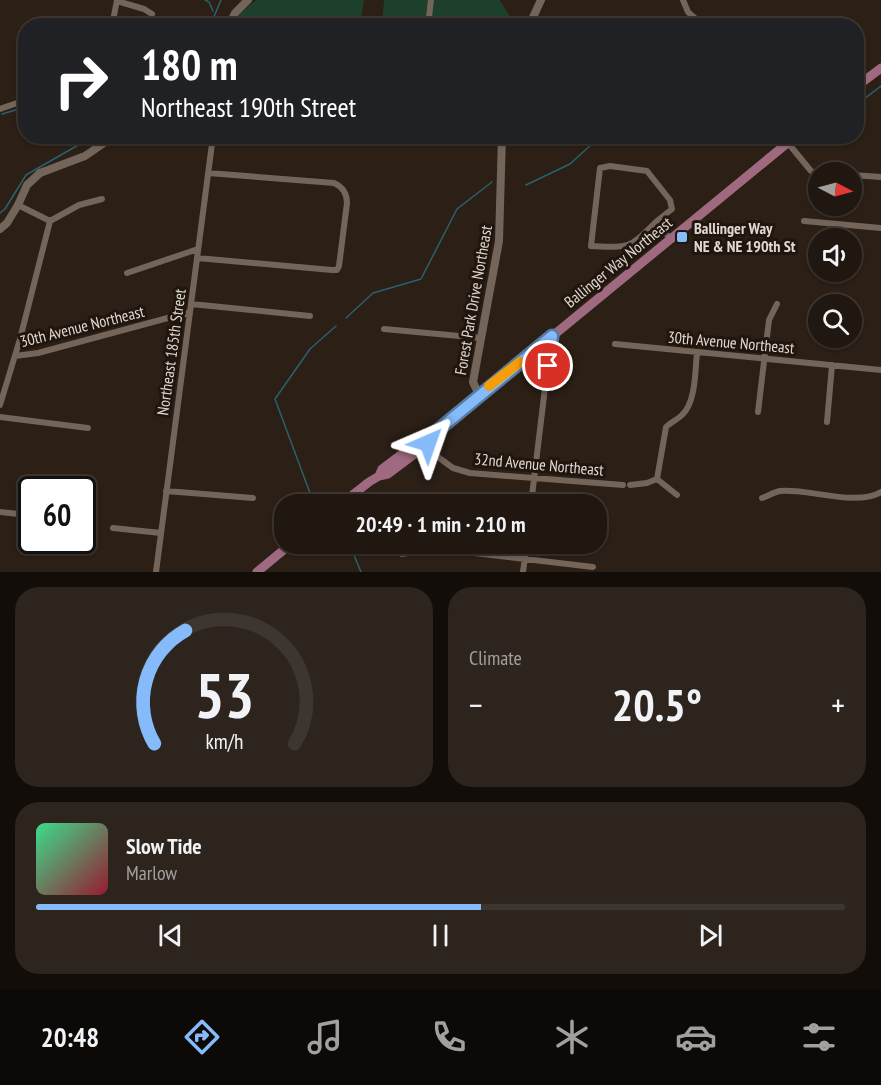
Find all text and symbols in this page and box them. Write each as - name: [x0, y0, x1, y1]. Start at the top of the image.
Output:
- text: 180 m: [141, 37, 238, 92]
- icon: right: [42, 42, 120, 120]
- text: Northeast 190th Street: [141, 90, 356, 124]
- north arrow: [808, 162, 862, 216]
- map controls: [808, 162, 862, 348]
- street label: Ballinger Way Northeast: [560, 212, 676, 312]
- place label: Ballinger Way NE & NE 190th St: [694, 218, 796, 256]
- street label: Forest Park Drive Northeast: [450, 223, 496, 376]
- button: sound: [808, 228, 862, 282]
- marker: Ballinger Way NE & NE 190th St: [675, 230, 689, 244]
- street label: Northeast 185th Street: [152, 287, 190, 417]
- button: search: [808, 294, 862, 348]
- street label: 30th Avenue Northeast: [18, 301, 147, 351]
- street label: 30th Avenue Northeast: [667, 326, 796, 358]
- pin: [522, 340, 573, 391]
- icon: arrive: [531, 349, 564, 382]
- position arrow: [396, 411, 460, 475]
- street label: 32nd Avenue Northeast: [474, 448, 605, 480]
- speed limit sign: 60: [18, 476, 96, 554]
- text: 20:49 · 1 min · 210 m: [355, 510, 526, 538]
- text: Climate: [469, 645, 522, 671]
- text: 53: [194, 654, 254, 735]
- text: 20.5°: [612, 675, 702, 733]
- text: −: [469, 683, 483, 726]
- text: +: [831, 683, 845, 726]
- text: km/h: [205, 727, 243, 755]
- text: Slow Tide: [126, 832, 202, 860]
- text: Marlow: [126, 860, 177, 886]
- icon: previous: [154, 919, 187, 952]
- icon: pause: [424, 919, 457, 952]
- icon: next: [694, 919, 727, 952]
- icon: directions: [181, 1016, 223, 1058]
- icon: music: [304, 1016, 346, 1058]
- icon: phone: [428, 1016, 470, 1058]
- icon: climate: [551, 1016, 593, 1058]
- icon: car: [675, 1016, 717, 1058]
- icon: filters: [798, 1016, 840, 1058]
- text: 20:48: [41, 1020, 99, 1054]

